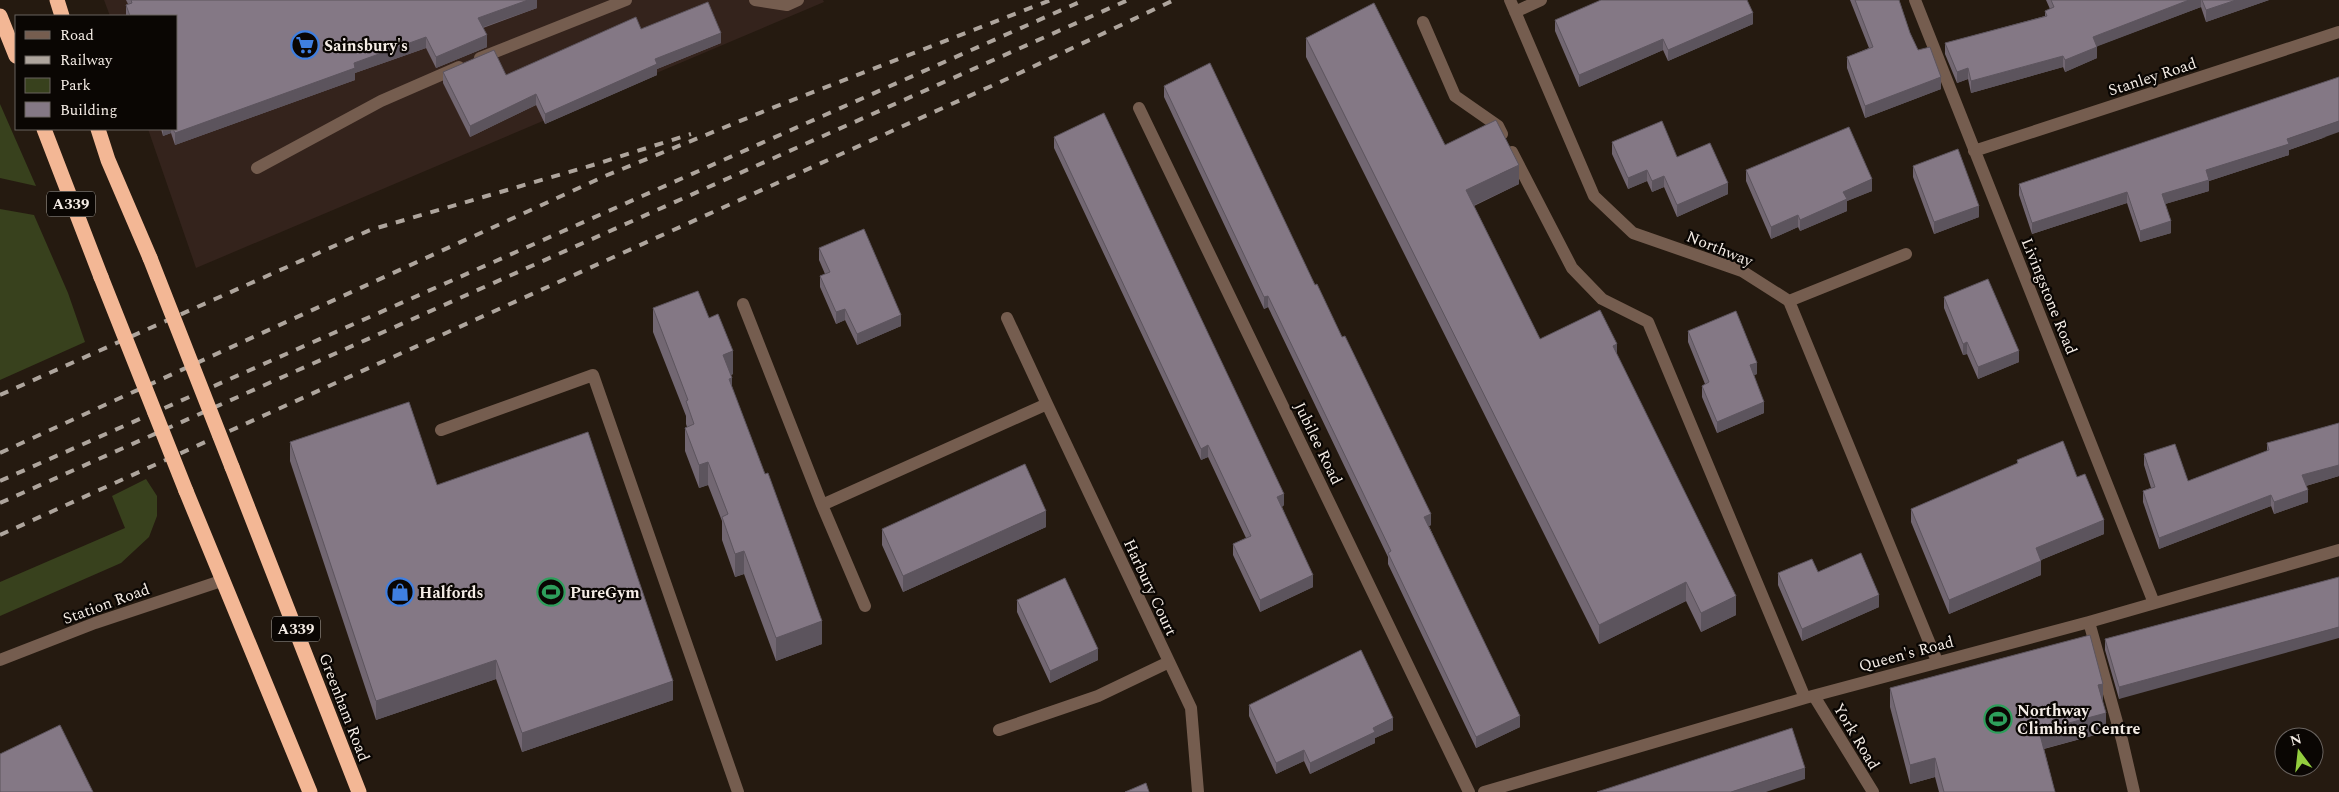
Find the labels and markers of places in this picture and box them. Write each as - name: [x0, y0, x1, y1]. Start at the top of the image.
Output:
- supermarket icon: Sainsbury's: [290, 30, 320, 60]
- place label: Sainsbury's: [324, 34, 408, 58]
- shop icon: Halfords: [385, 577, 415, 607]
- sports icon: PureGym: [536, 577, 566, 607]
- place label: Halfords: [419, 581, 484, 605]
- place label: PureGym: [570, 581, 640, 605]
- place label: Northway Climbing Centre: [2017, 699, 2141, 741]
- sports icon: Northway Climbing Centre: [1983, 704, 2013, 734]

